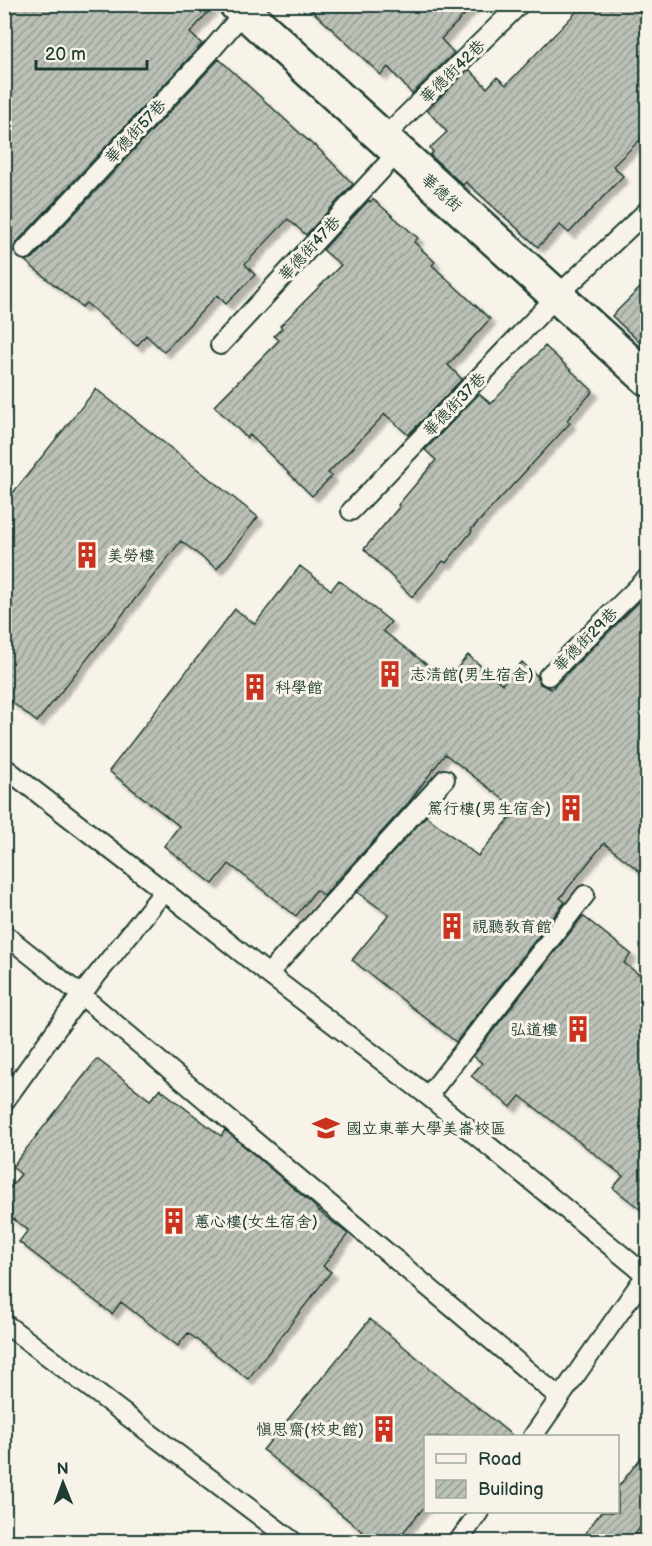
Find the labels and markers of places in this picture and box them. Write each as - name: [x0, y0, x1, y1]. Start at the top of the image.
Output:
- building icon: 美勞樓: [72, 540, 102, 570]
- place label: 美勞樓: [107, 547, 155, 566]
- building icon: 志清館(男生宿舍): [375, 659, 405, 689]
- place label: 志清館(男生宿舍): [410, 666, 534, 685]
- building icon: 科學館: [240, 672, 270, 702]
- place label: 科學館: [275, 679, 323, 698]
- building icon: 篤行樓(男生宿舍): [556, 793, 586, 823]
- place label: 篤行樓(男生宿舍): [427, 800, 551, 819]
- building icon: 視聽教育館: [437, 911, 467, 941]
- place label: 視聽教育館: [472, 918, 552, 937]
- building icon: 弘道樓: [563, 1014, 593, 1044]
- place label: 弘道樓: [510, 1021, 558, 1040]
- school or university icon: 國立東華大學美崙校區: [311, 1113, 341, 1143]
- place label: 國立東華大學美崙校區: [346, 1120, 506, 1139]
- building icon: 蕙心樓(女生宿舍): [159, 1206, 189, 1236]
- place label: 蕙心樓(女生宿舍): [194, 1213, 318, 1232]
- building icon: 慎思齋(校史館): [369, 1414, 399, 1444]
- place label: 慎思齋(校史館): [256, 1421, 364, 1440]

